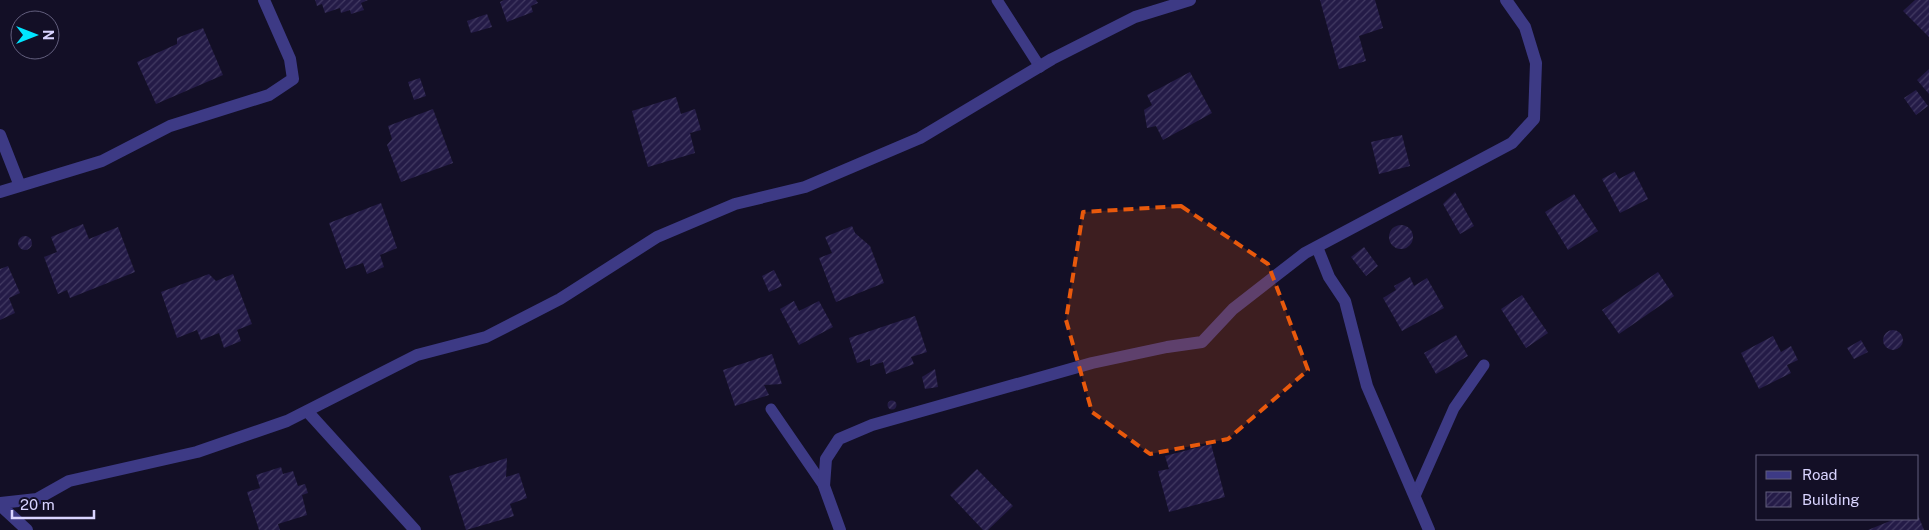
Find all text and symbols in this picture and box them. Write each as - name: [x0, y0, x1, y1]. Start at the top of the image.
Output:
- north arrow: [10, 10, 60, 60]
- text: N: [40, 30, 56, 40]
- legend: [1756, 455, 1919, 520]
- text: Road: [1802, 466, 1838, 483]
- scale bar: [12, 488, 95, 520]
- text: Building: [1802, 491, 1860, 508]
- text: 20 m: [20, 496, 55, 513]

